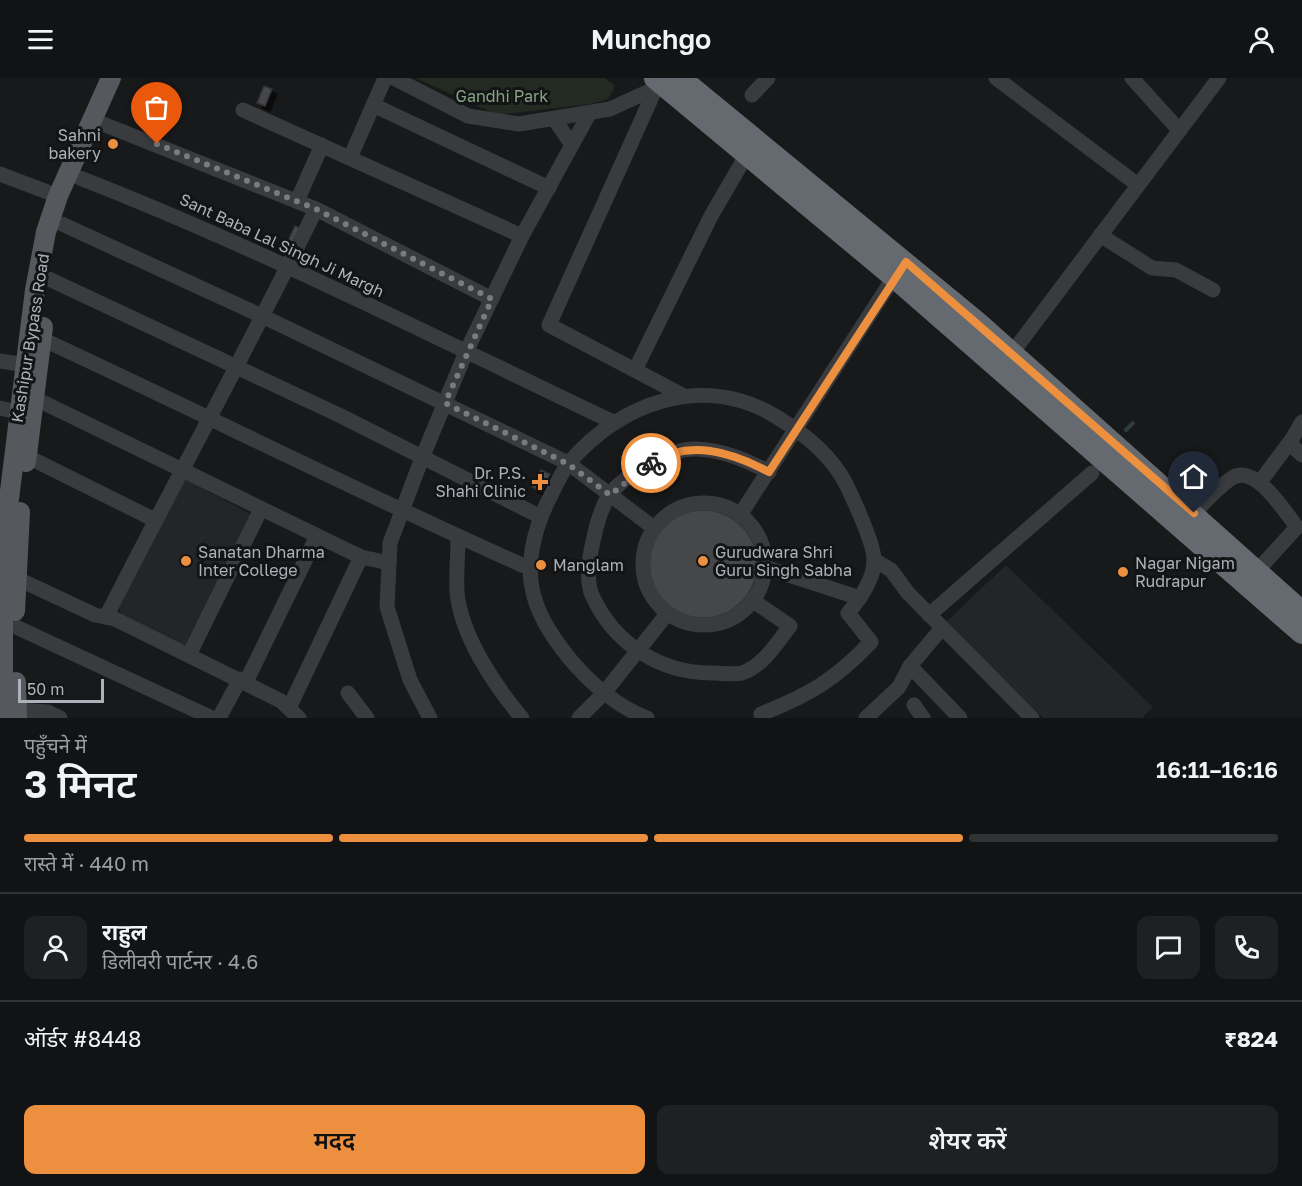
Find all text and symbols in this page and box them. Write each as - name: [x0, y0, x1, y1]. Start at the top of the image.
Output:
- icon: menu: [24, 23, 57, 56]
- text: Munchgo: [591, 23, 711, 55]
- icon: person: [1245, 23, 1278, 56]
- pin: [131, 82, 182, 144]
- park label: Gandhi Park: [456, 86, 548, 106]
- icon: bag: [140, 91, 173, 124]
- place label: Sahni bakery: [48, 125, 101, 163]
- marker: Sahni bakery: [106, 137, 120, 151]
- street label: Sant Baba Lal Singh Ji Margh: [177, 189, 387, 301]
- street label: Kashipur Bypass Road: [7, 252, 53, 424]
- courier: [621, 433, 681, 493]
- icon: bike: [635, 447, 668, 480]
- pin: [1168, 451, 1219, 513]
- icon: home: [1177, 460, 1210, 493]
- place label: Dr. P.S. Shahi Clinic: [436, 463, 526, 501]
- marker: Dr. P.S. Shahi Clinic: [531, 473, 549, 491]
- place label: Sanatan Dharma Inter College: [198, 542, 325, 580]
- place label: Gurudwara Shri Guru Singh Sabha: [715, 542, 852, 580]
- place label: Nagar Nigam Rudrapur: [1135, 553, 1235, 591]
- marker: Sanatan Dharma Inter College: [179, 554, 193, 568]
- marker: Gurudwara Shri Guru Singh Sabha: [696, 554, 710, 568]
- place label: Manglam: [553, 555, 624, 575]
- marker: Manglam: [534, 558, 548, 572]
- marker: Nagar Nigam Rudrapur: [1116, 565, 1130, 579]
- scale bar: [18, 676, 104, 704]
- text: 50 m: [27, 679, 64, 699]
- text: पहुँचने में: [24, 733, 87, 757]
- text: 16:11–16:16: [1156, 756, 1278, 783]
- text: 3 मिनट: [24, 760, 136, 807]
- text: रास्ते में · 440 m: [24, 851, 149, 875]
- button: person: [24, 916, 87, 979]
- button: chat: [1137, 916, 1200, 979]
- button: phone: [1215, 916, 1278, 979]
- text: राहुल: [102, 918, 147, 945]
- text: डिलीवरी पार्टनर · 4.6: [102, 949, 258, 973]
- text: ऑर्डर #8448: [24, 1025, 141, 1052]
- text: ₹824: [1224, 1025, 1278, 1052]
- button: मदद: [24, 1105, 645, 1174]
- button: शेयर करें: [657, 1105, 1278, 1174]

